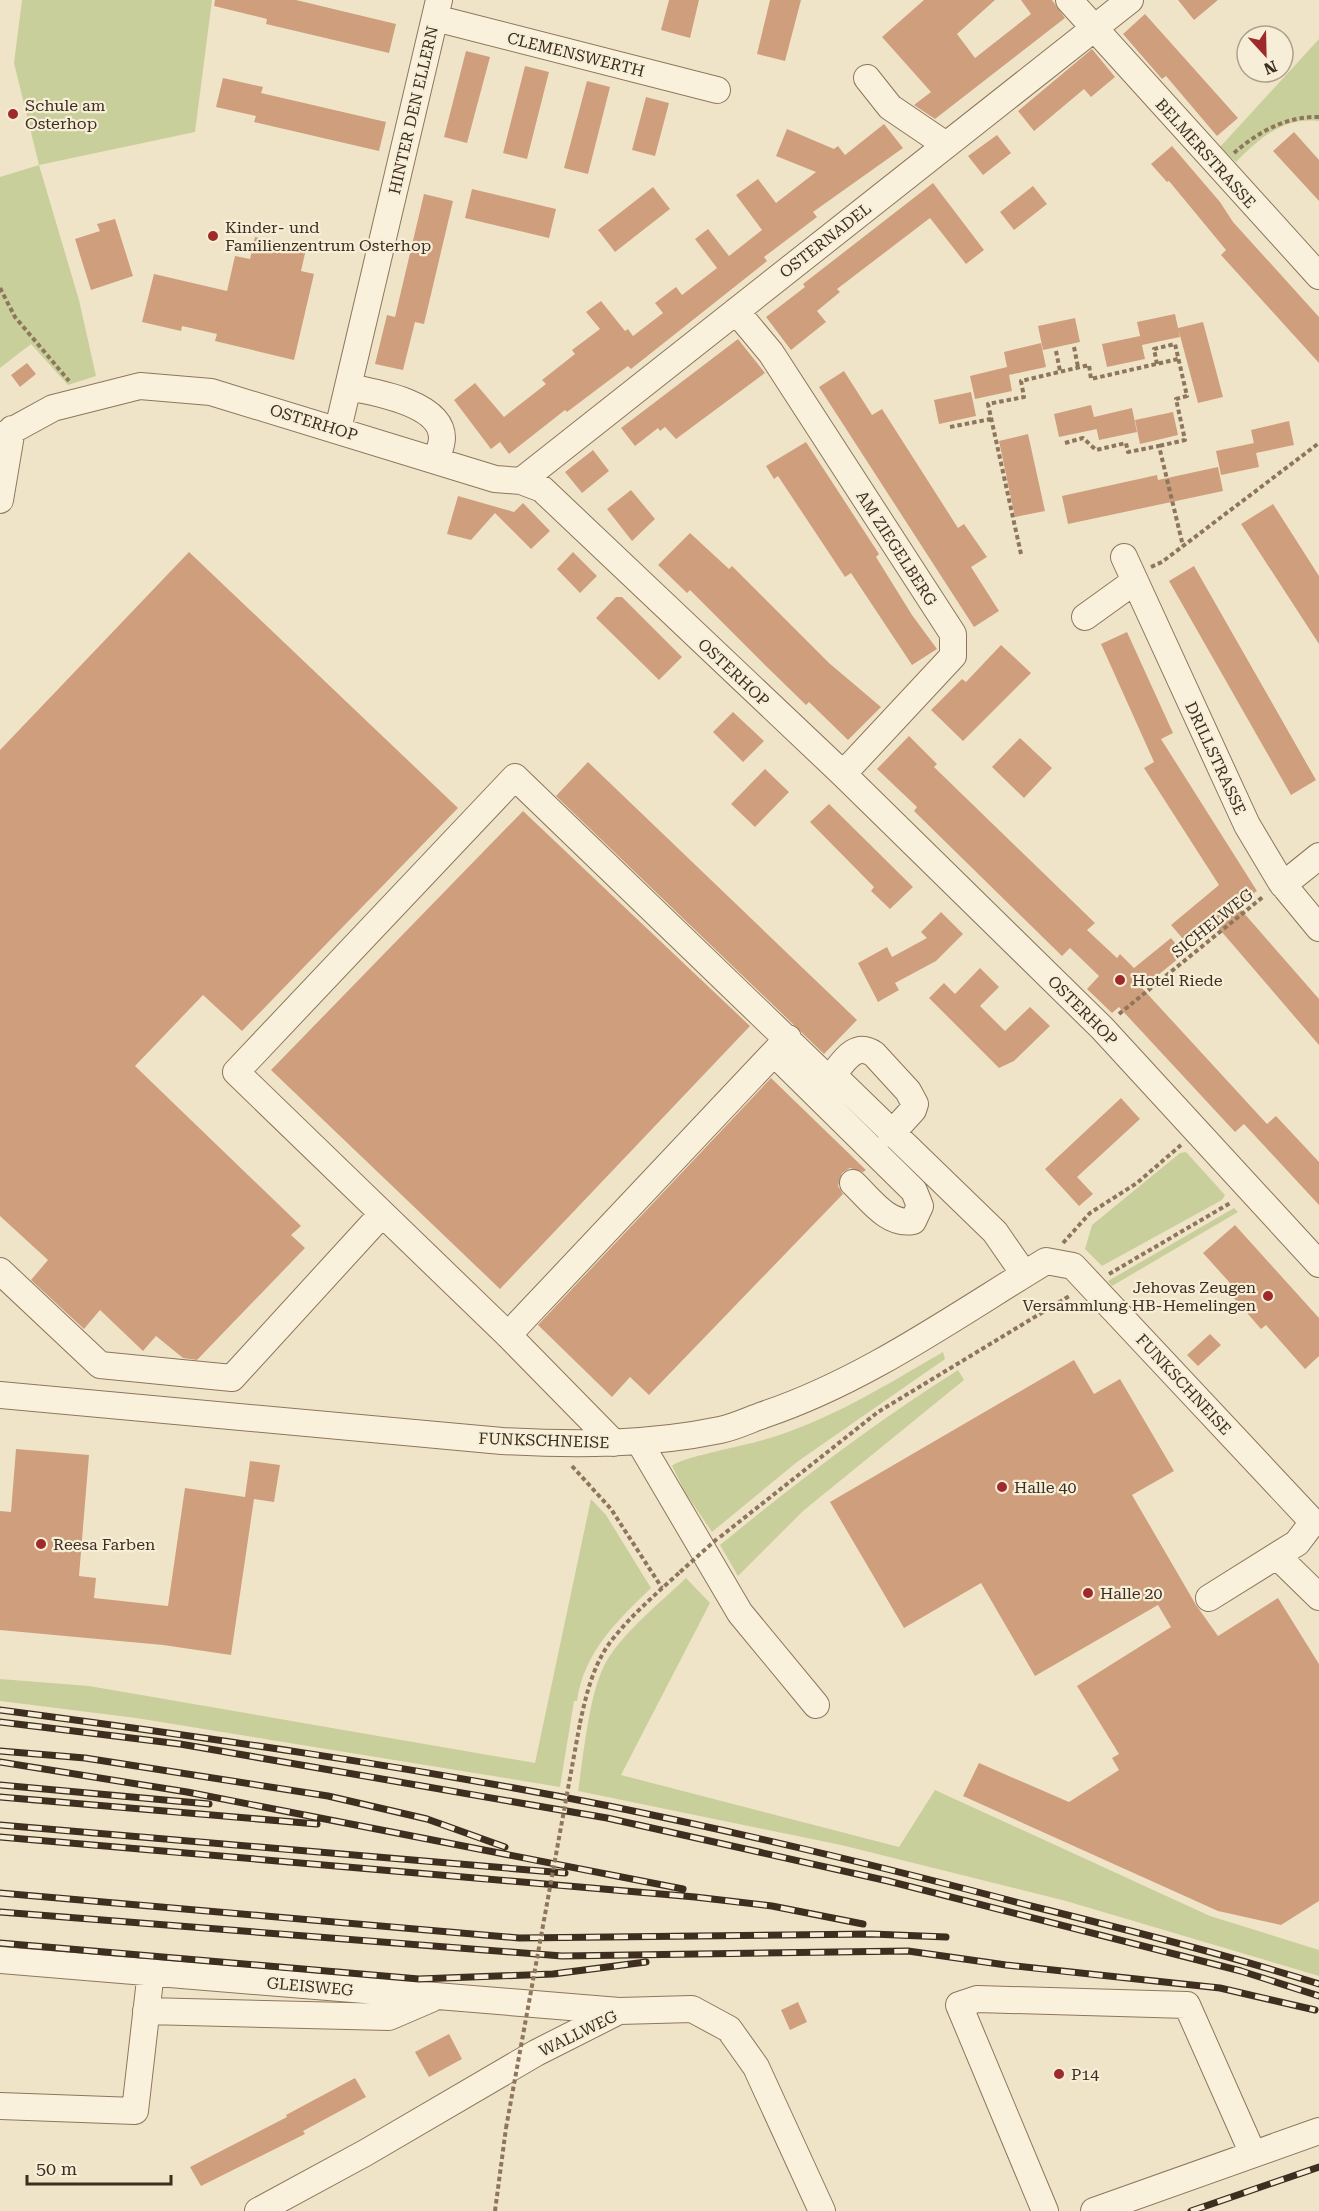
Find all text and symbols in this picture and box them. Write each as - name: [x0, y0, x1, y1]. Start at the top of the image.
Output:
- street label: HINTER DEN ELLERN: [385, 24, 442, 196]
- north arrow: [1235, 24, 1295, 84]
- street label: CLEMENSWERTH: [505, 28, 647, 81]
- text: N: [1261, 56, 1280, 79]
- street label: BELMERSTRASSE: [1152, 95, 1260, 212]
- place label: Schule am Osterhop: [25, 96, 106, 133]
- marker: Schule am Osterhop: [6, 107, 20, 121]
- street label: OSTERNADEL: [776, 199, 875, 282]
- place label: Kinder- und Familienzentrum Osterhop: [225, 218, 431, 255]
- marker: Kinder- und Familienzentrum Osterhop: [206, 229, 220, 243]
- street label: OSTERHOP: [268, 400, 360, 445]
- street label: AM ZIEGELBERG: [852, 487, 941, 610]
- street label: OSTERHOP: [694, 634, 773, 710]
- street label: DRILLSTRASSE: [1181, 699, 1250, 818]
- street label: SICHELWEG: [1168, 884, 1257, 962]
- place label: Hotel Riede: [1132, 971, 1223, 990]
- street label: OSTERHOP: [1044, 972, 1121, 1049]
- marker: Hotel Riede: [1113, 973, 1127, 987]
- place label: Jehovas Zeugen Versammlung HB-Hemelingen: [1023, 1278, 1256, 1315]
- marker: Jehovas Zeugen Versammlung HB-Hemelingen: [1261, 1289, 1275, 1303]
- street label: FUNKSCHNEISE: [1132, 1330, 1235, 1439]
- street label: FUNKSCHNEISE: [478, 1429, 610, 1452]
- place label: Halle 40: [1014, 1478, 1077, 1497]
- marker: Halle 40: [995, 1480, 1009, 1494]
- place label: Reesa Farben: [53, 1535, 155, 1554]
- marker: Reesa Farben: [34, 1537, 48, 1551]
- place label: Halle 20: [1100, 1584, 1163, 1603]
- marker: Halle 20: [1081, 1586, 1095, 1600]
- street label: GLEISWEG: [266, 1973, 355, 2000]
- street label: WALLWEG: [536, 2006, 621, 2061]
- place label: P14: [1071, 2065, 1099, 2084]
- marker: P14: [1052, 2067, 1066, 2081]
- scale bar: [27, 2148, 171, 2186]
- text: 50 m: [36, 2158, 77, 2179]

